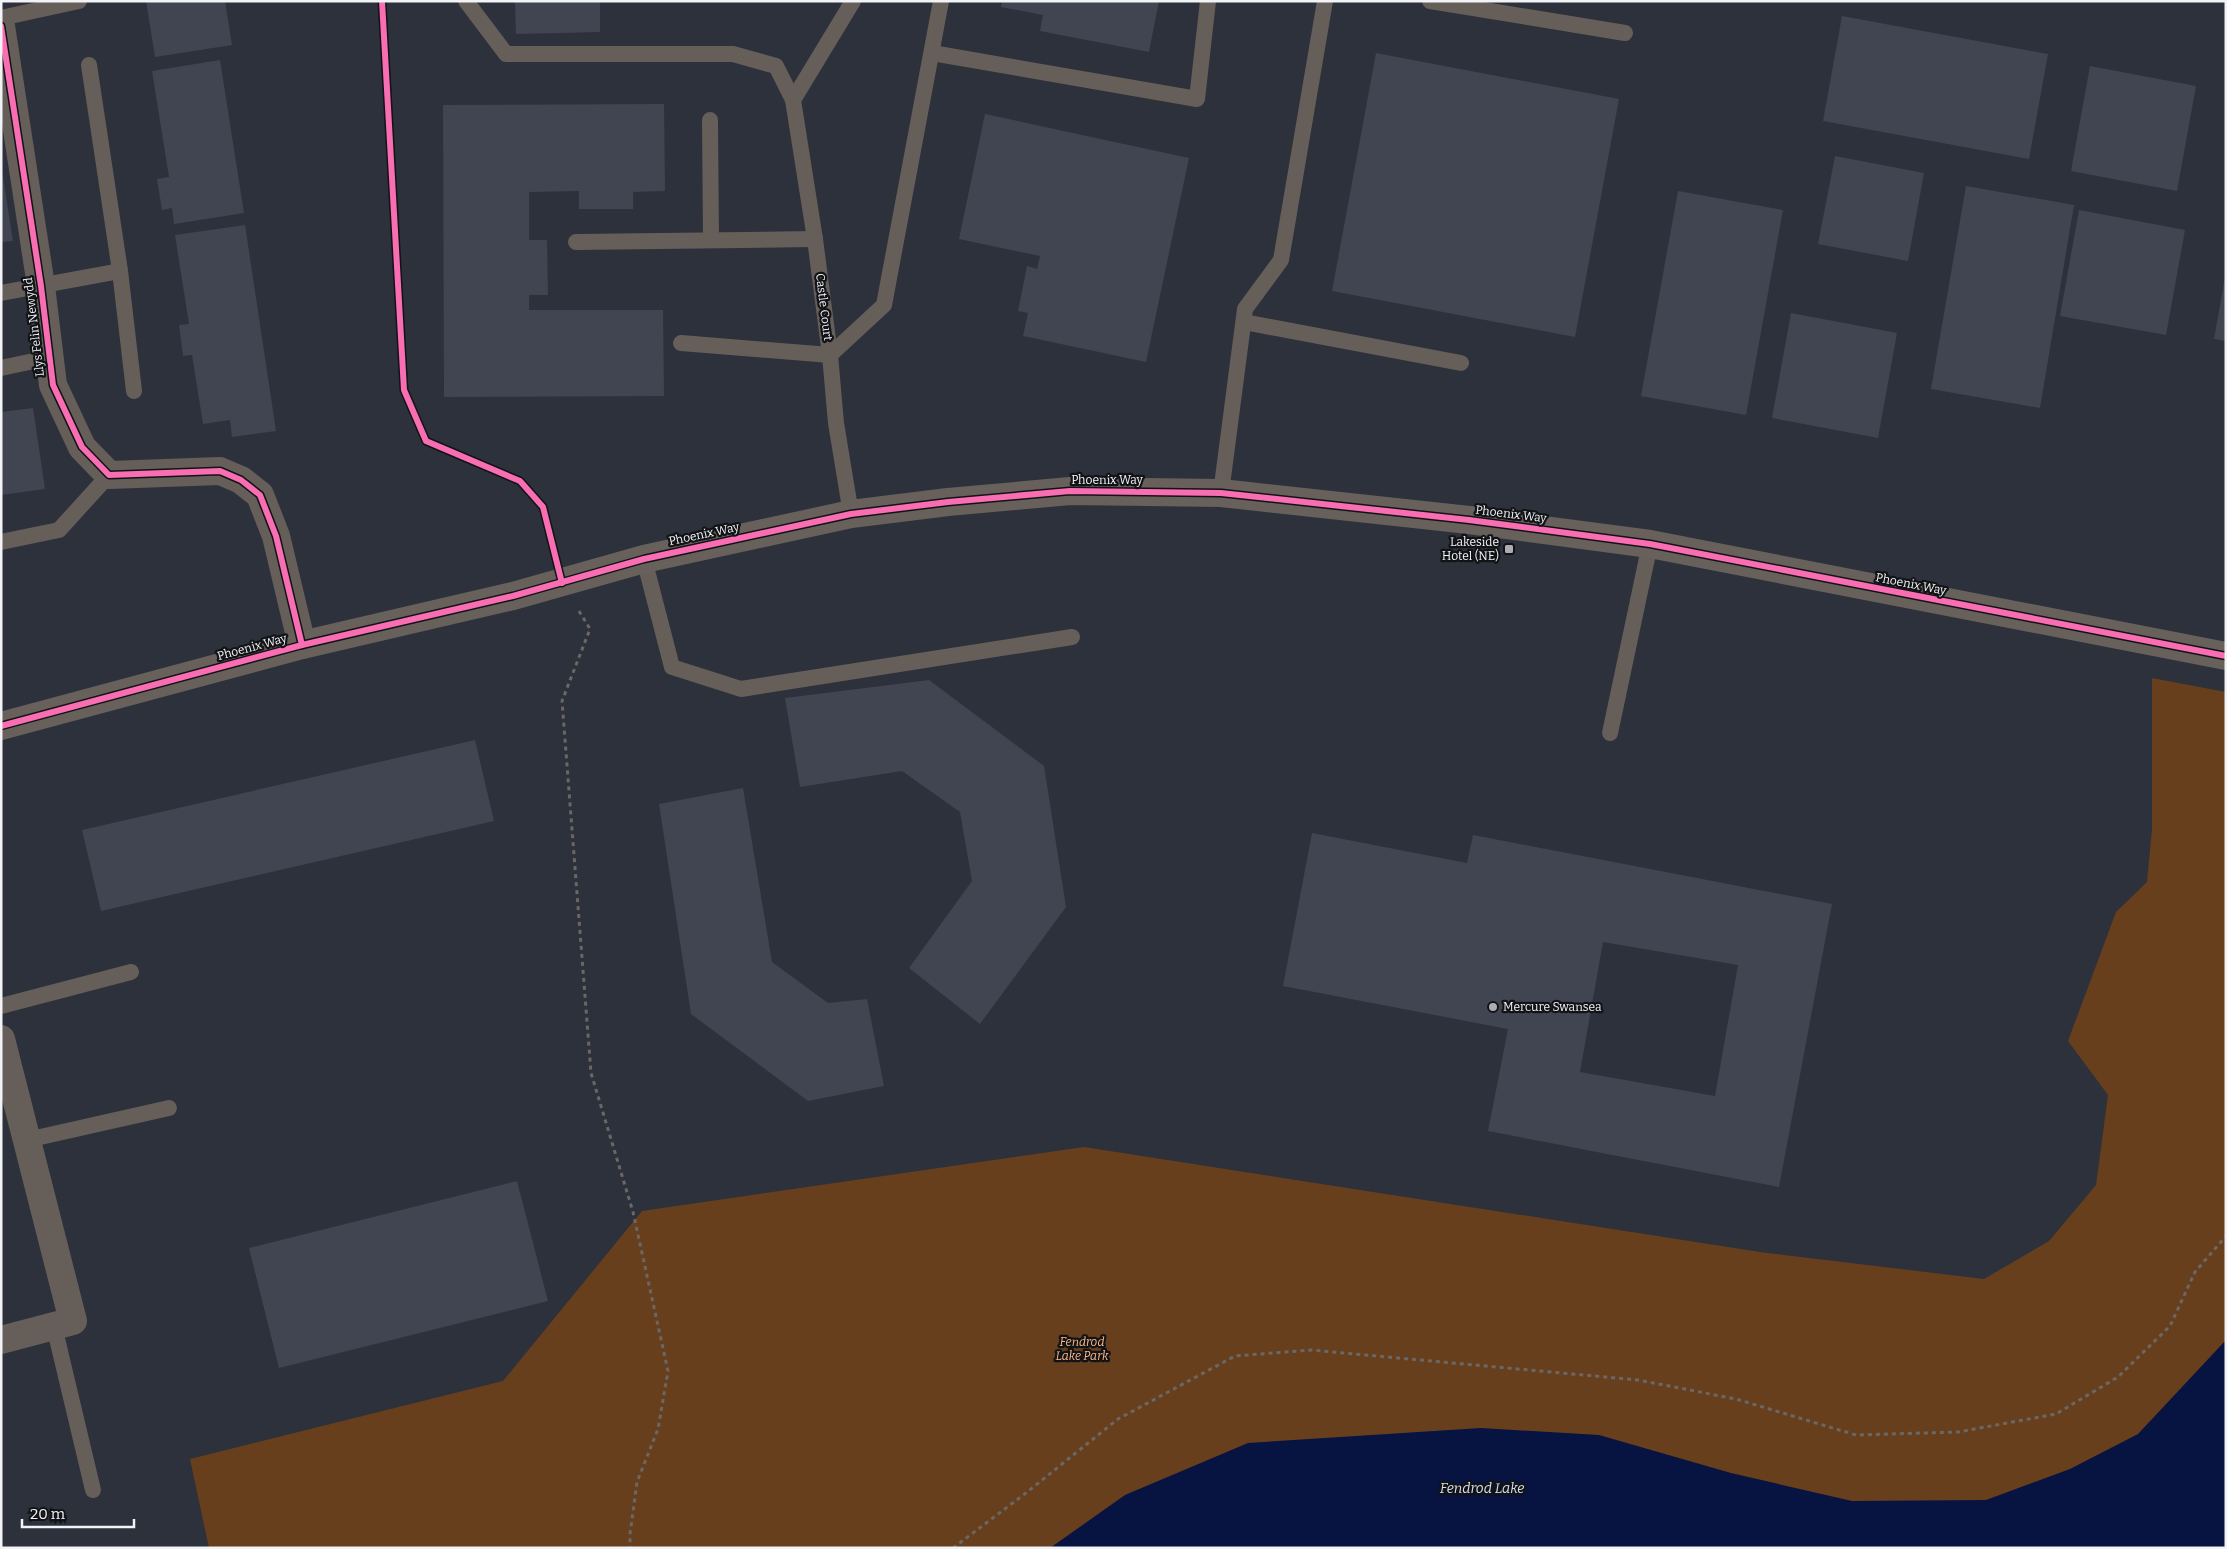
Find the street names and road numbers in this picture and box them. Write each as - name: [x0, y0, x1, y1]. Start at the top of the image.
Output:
- street label: Castle Court: [813, 272, 835, 342]
- street label: Llys Felin Newydd: [21, 277, 47, 377]
- street label: Phoenix Way: [1071, 473, 1144, 487]
- street label: Phoenix Way: [1475, 503, 1548, 525]
- street label: Phoenix Way: [667, 520, 741, 548]
- street label: Phoenix Way: [1874, 570, 1948, 598]
- street label: Phoenix Way: [216, 631, 289, 663]

